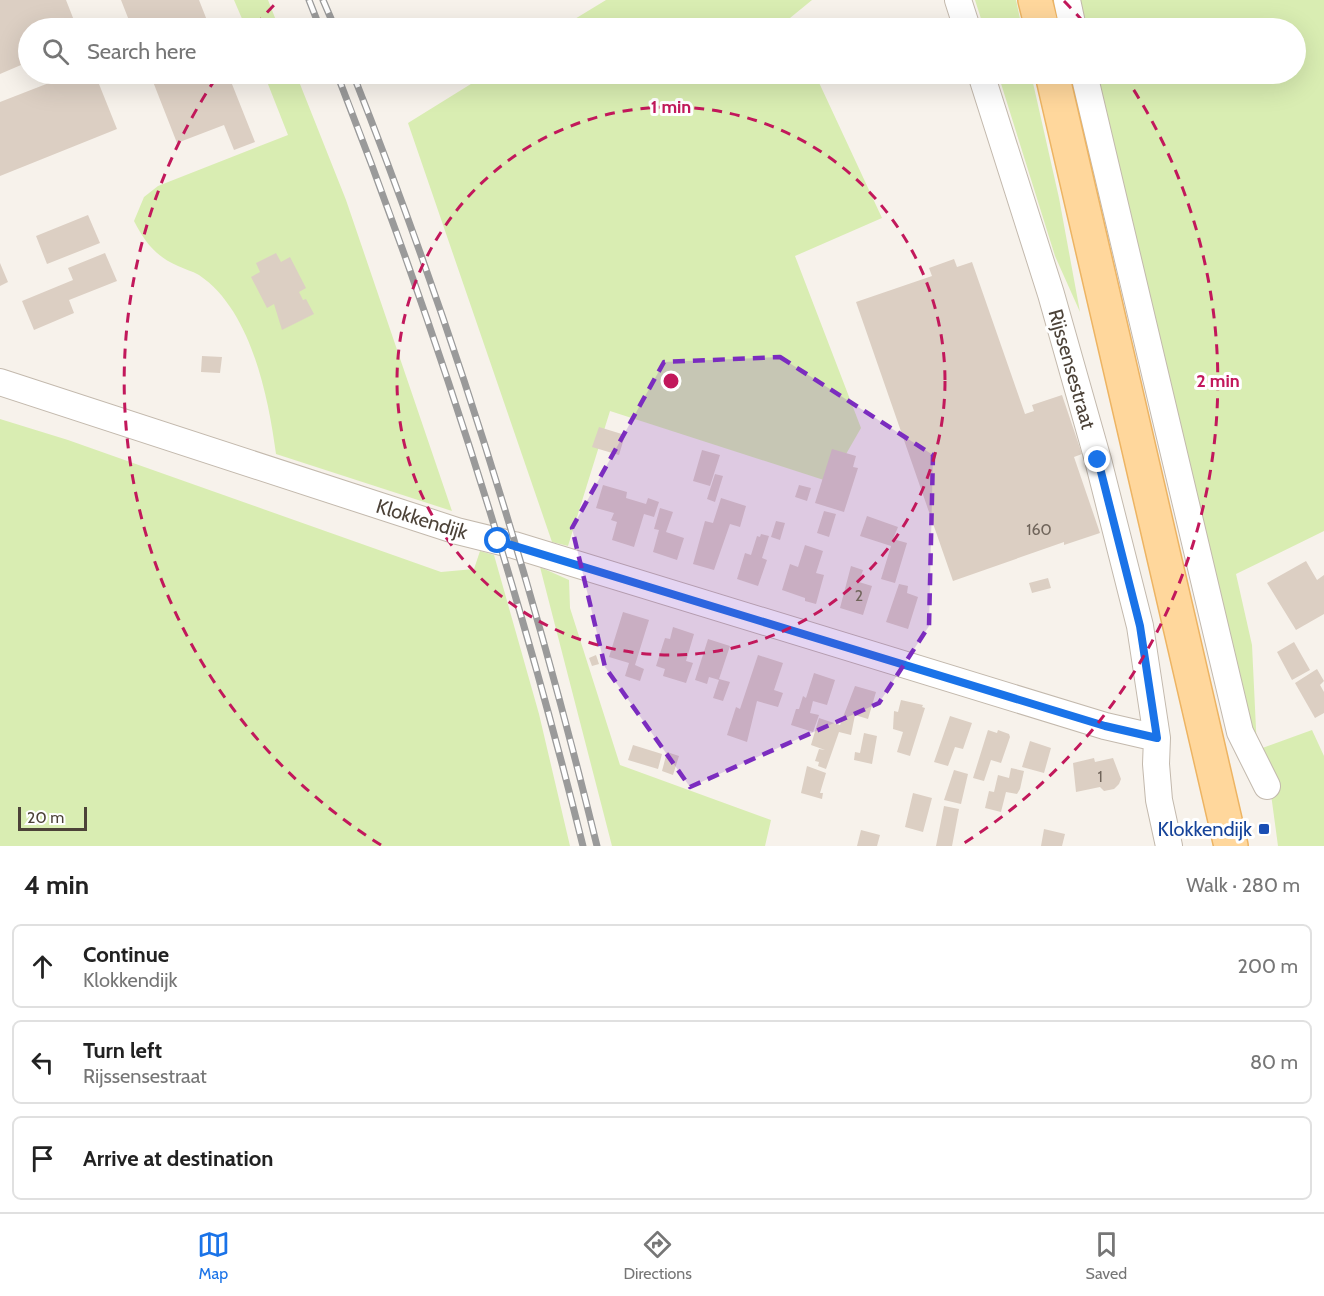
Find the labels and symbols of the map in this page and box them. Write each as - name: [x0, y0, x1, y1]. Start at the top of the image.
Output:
- text: 1 min: [651, 96, 691, 118]
- street label: Rijssensestraat: [1043, 306, 1101, 432]
- text: 2 min: [1196, 370, 1240, 392]
- centre of rings: [661, 371, 681, 391]
- route end: [1084, 446, 1110, 472]
- street label: Klokkendijk: [373, 494, 471, 544]
- house number: 160: [1026, 520, 1052, 539]
- route start: [484, 527, 510, 553]
- house number: 2: [855, 586, 863, 605]
- house number: 1: [1097, 767, 1103, 786]
- scale bar: [18, 804, 87, 832]
- place label: Klokkendijk: [1158, 817, 1252, 841]
- marker: Klokkendijk: [1257, 822, 1271, 836]

